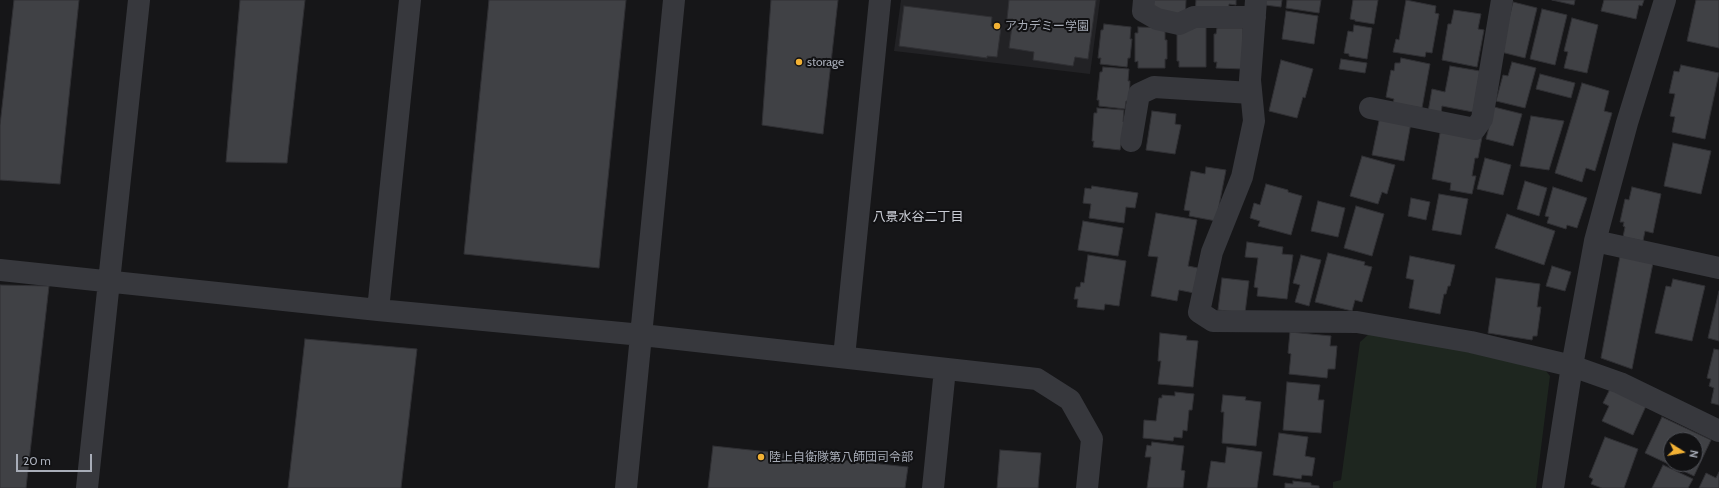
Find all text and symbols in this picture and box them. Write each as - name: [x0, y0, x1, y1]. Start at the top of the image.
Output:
- place label: アカデミー学園: [1005, 19, 1089, 33]
- marker: アカデミー学園: [992, 21, 1002, 31]
- place label: storage: [807, 55, 844, 69]
- marker: storage: [794, 57, 804, 67]
- district label: 八景水谷二丁目: [873, 209, 963, 225]
- north arrow: [1663, 432, 1703, 472]
- scale bar: [18, 446, 94, 472]
- text: N: [1686, 449, 1701, 459]
- place label: 陸上自衛隊第八師団司令部: [769, 450, 913, 464]
- marker: 陸上自衛隊第八師団司令部: [756, 452, 766, 462]
- text: 20 m: [23, 453, 51, 468]

